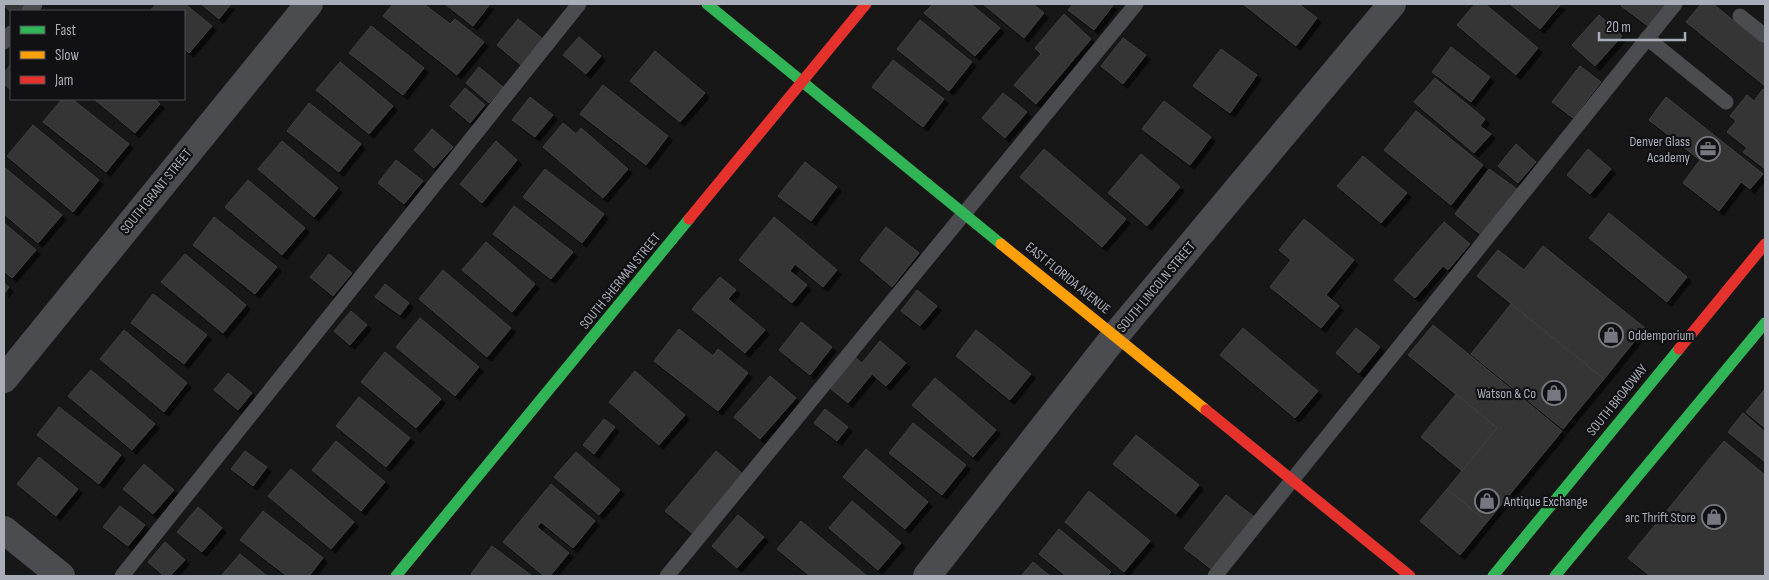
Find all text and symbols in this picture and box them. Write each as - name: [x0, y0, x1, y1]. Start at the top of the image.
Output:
- legend: [10, 10, 185, 100]
- scale bar: [1599, 10, 1685, 42]
- text: 20 m: [1606, 18, 1631, 37]
- text: Fast: [55, 21, 77, 40]
- text: Slow: [55, 46, 79, 65]
- text: Jam: [54, 71, 73, 90]
- place label: Denver Glass Academy: [1629, 133, 1691, 166]
- office icon: Denver Glass Academy: [1695, 136, 1721, 162]
- street label: SOUTH GRANT STREET: [117, 145, 196, 237]
- street label: SOUTH SHERMAN STREET: [576, 229, 664, 333]
- street label: SOUTH LINCOLN STREET: [1113, 238, 1199, 336]
- street label: EAST FLORIDA AVENUE: [1022, 239, 1114, 318]
- shop icon: Oddemporium: [1598, 322, 1624, 348]
- place label: Oddemporium: [1628, 327, 1694, 344]
- street label: SOUTH BROADWAY: [1583, 361, 1651, 439]
- shop icon: Watson & Co: [1541, 380, 1567, 406]
- place label: Watson & Co: [1477, 385, 1536, 402]
- shop icon: Antique Exchange: [1474, 488, 1500, 514]
- place label: Antique Exchange: [1503, 493, 1588, 510]
- shop icon: arc Thrift Store: [1701, 504, 1727, 530]
- place label: arc Thrift Store: [1625, 509, 1696, 526]

